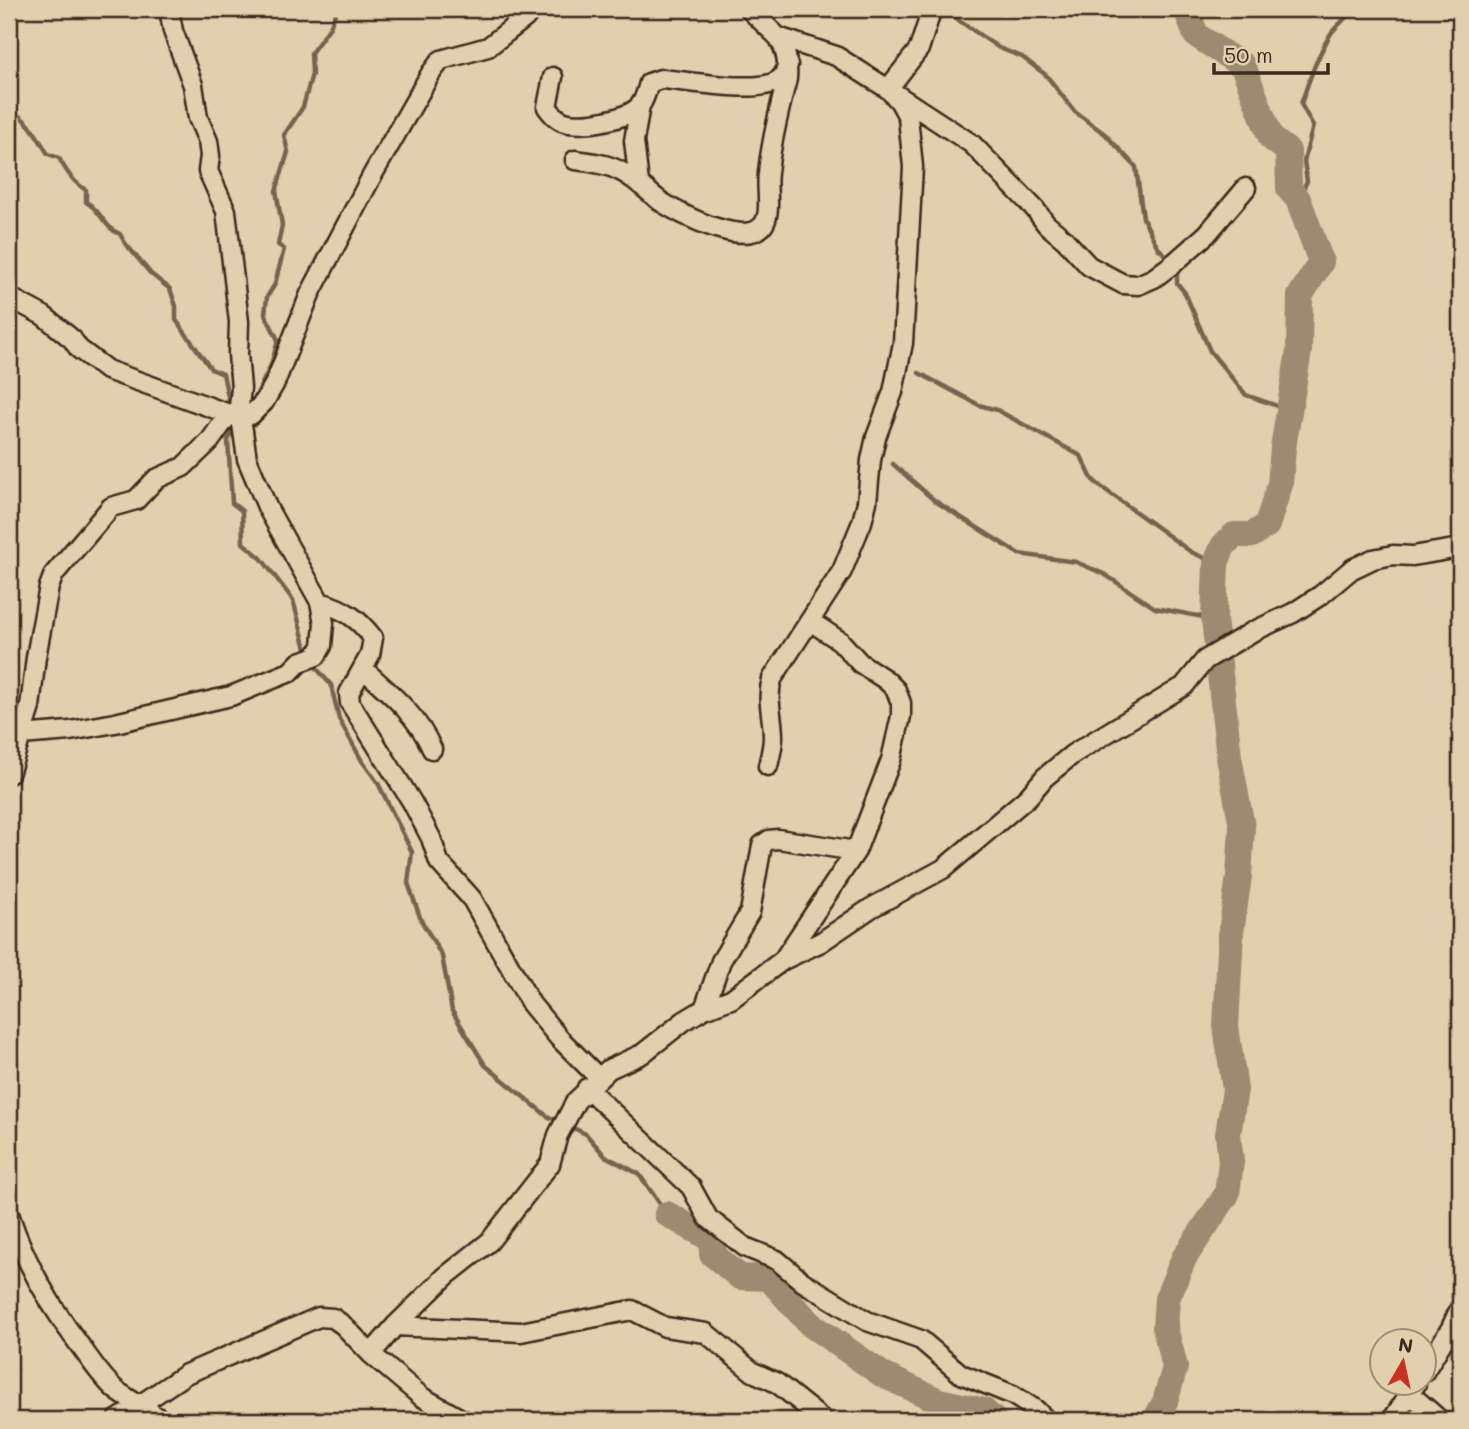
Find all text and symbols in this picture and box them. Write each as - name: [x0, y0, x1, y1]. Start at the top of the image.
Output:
- scale bar: [1214, 32, 1327, 76]
- text: 50 m: [1224, 41, 1273, 68]
- north arrow: [1368, 1328, 1438, 1398]
- text: N: [1397, 1331, 1415, 1358]

